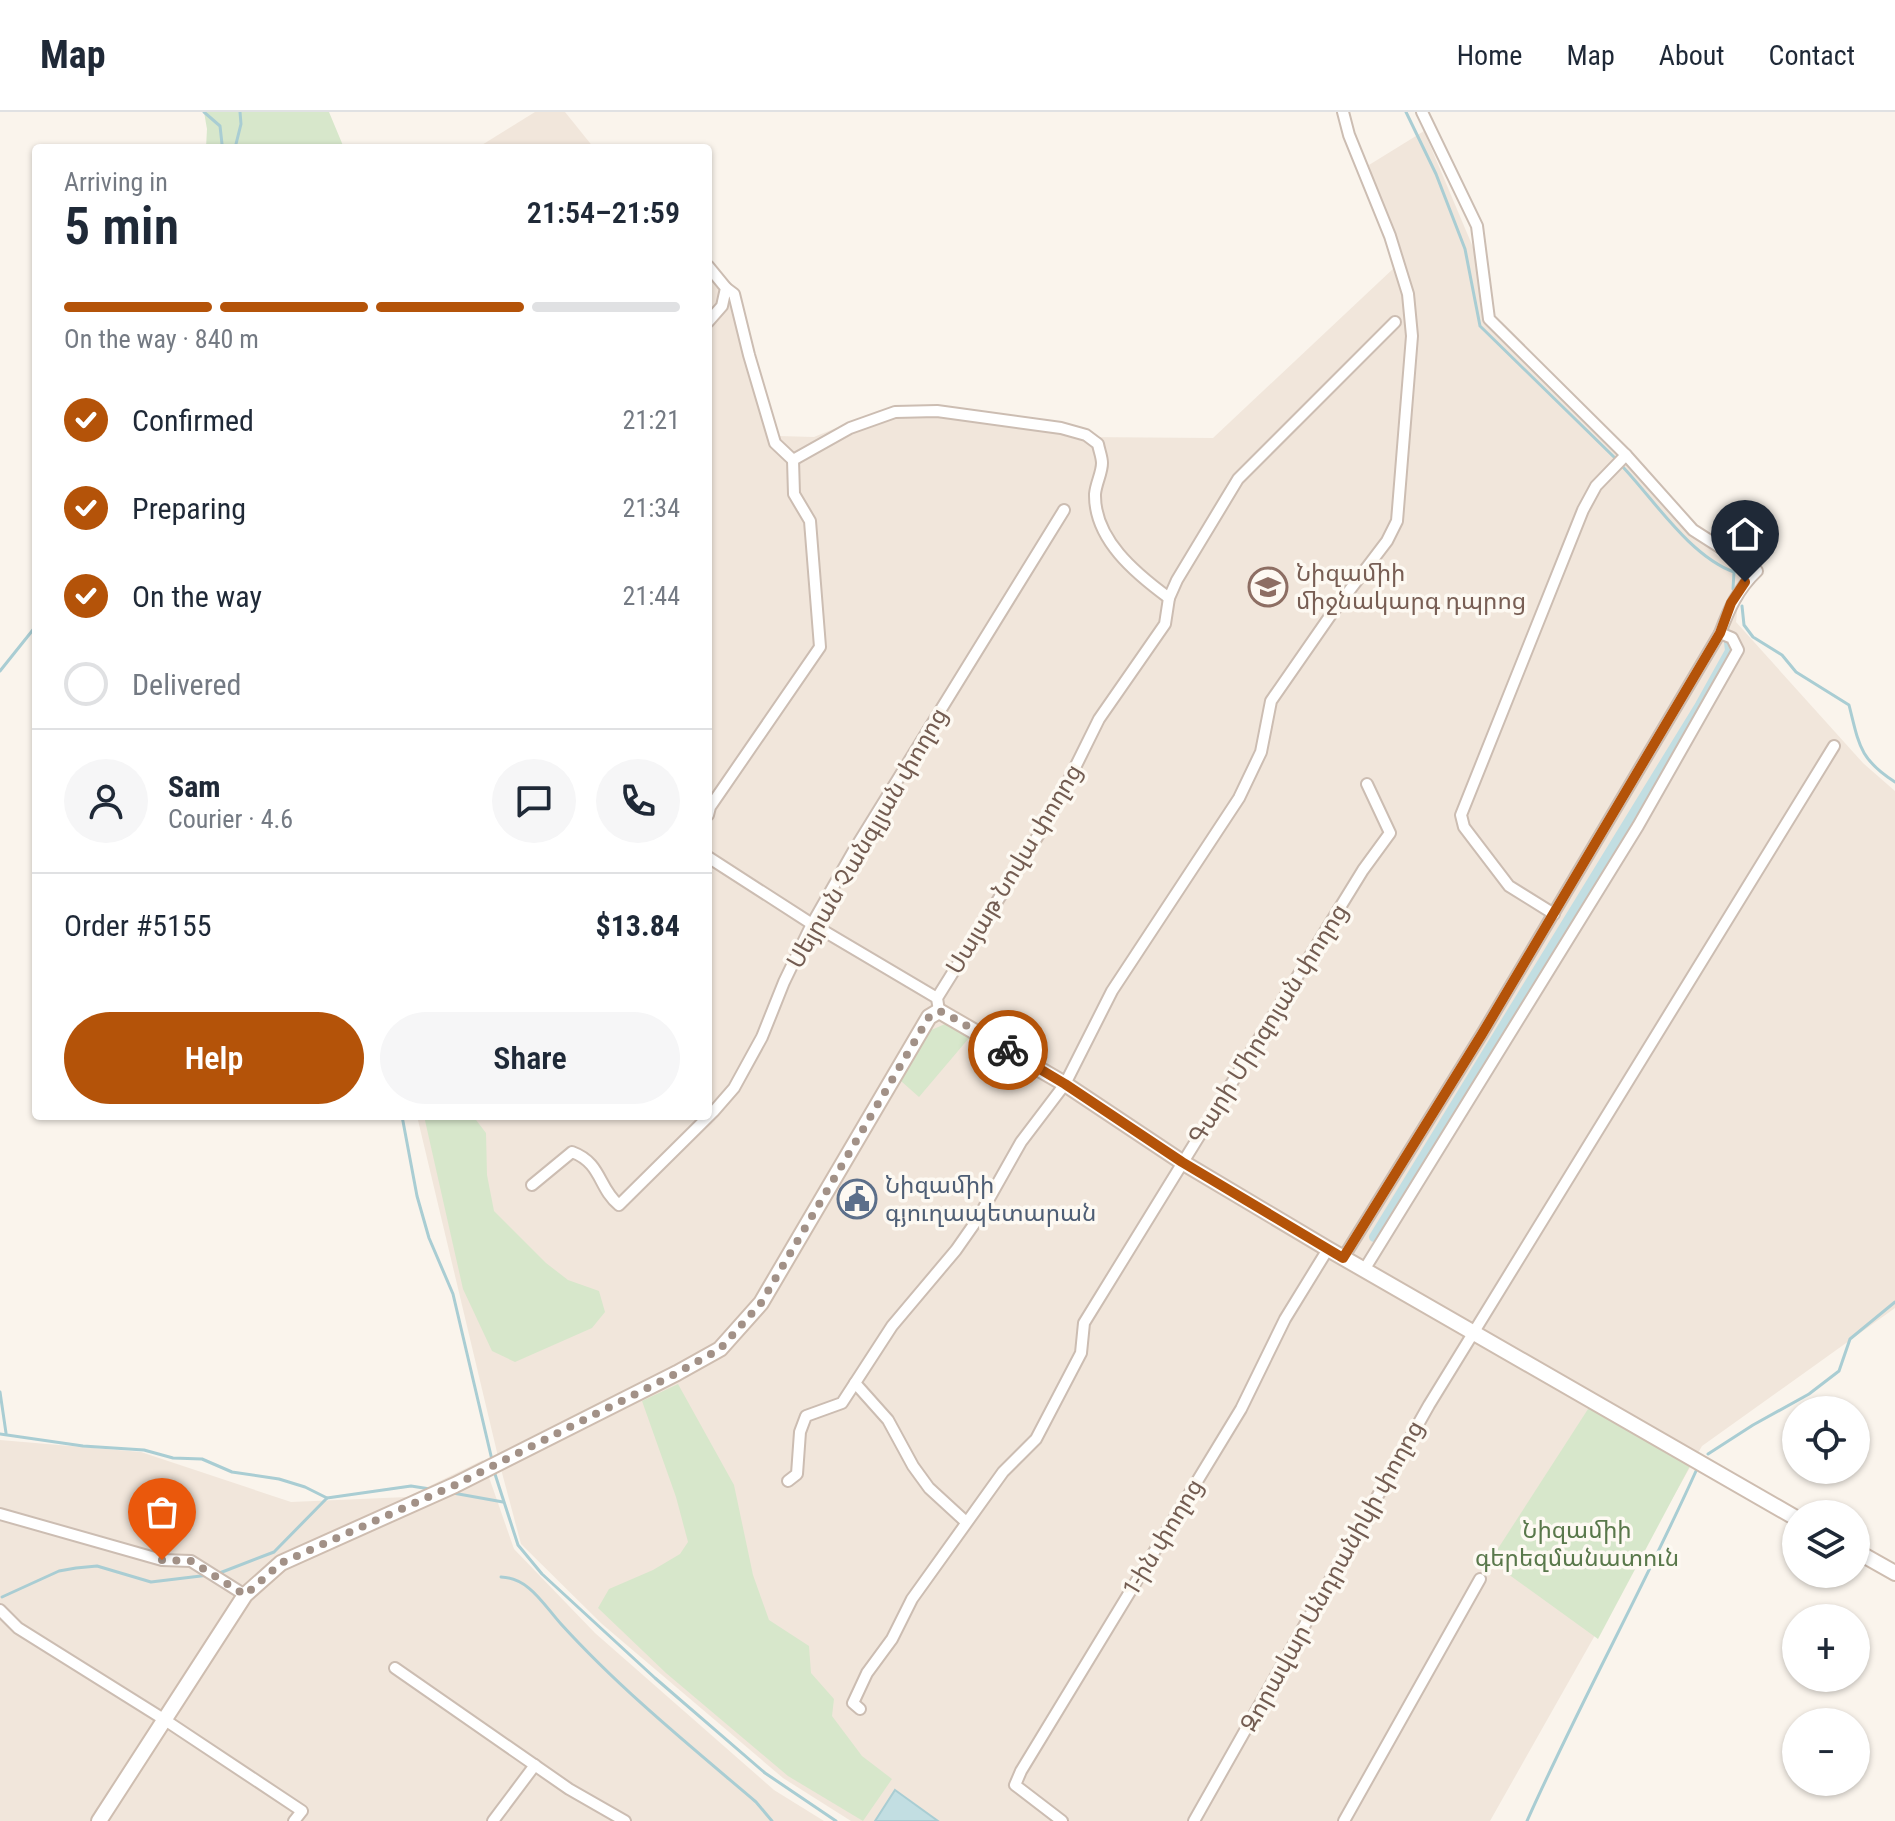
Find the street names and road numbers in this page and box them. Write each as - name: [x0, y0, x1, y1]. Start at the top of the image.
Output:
- street label: Սեյրան Չանգլյան փողոց: [781, 703, 953, 973]
- street label: Սայաթ Նովա փողոց: [940, 759, 1088, 979]
- street label: Գարի Միրզոյան փողոց: [1182, 899, 1354, 1149]
- street label: Զորավար Անդրանիկի փողոց: [1235, 1416, 1429, 1736]
- street label: 1-ին փողոց: [1117, 1474, 1209, 1600]

